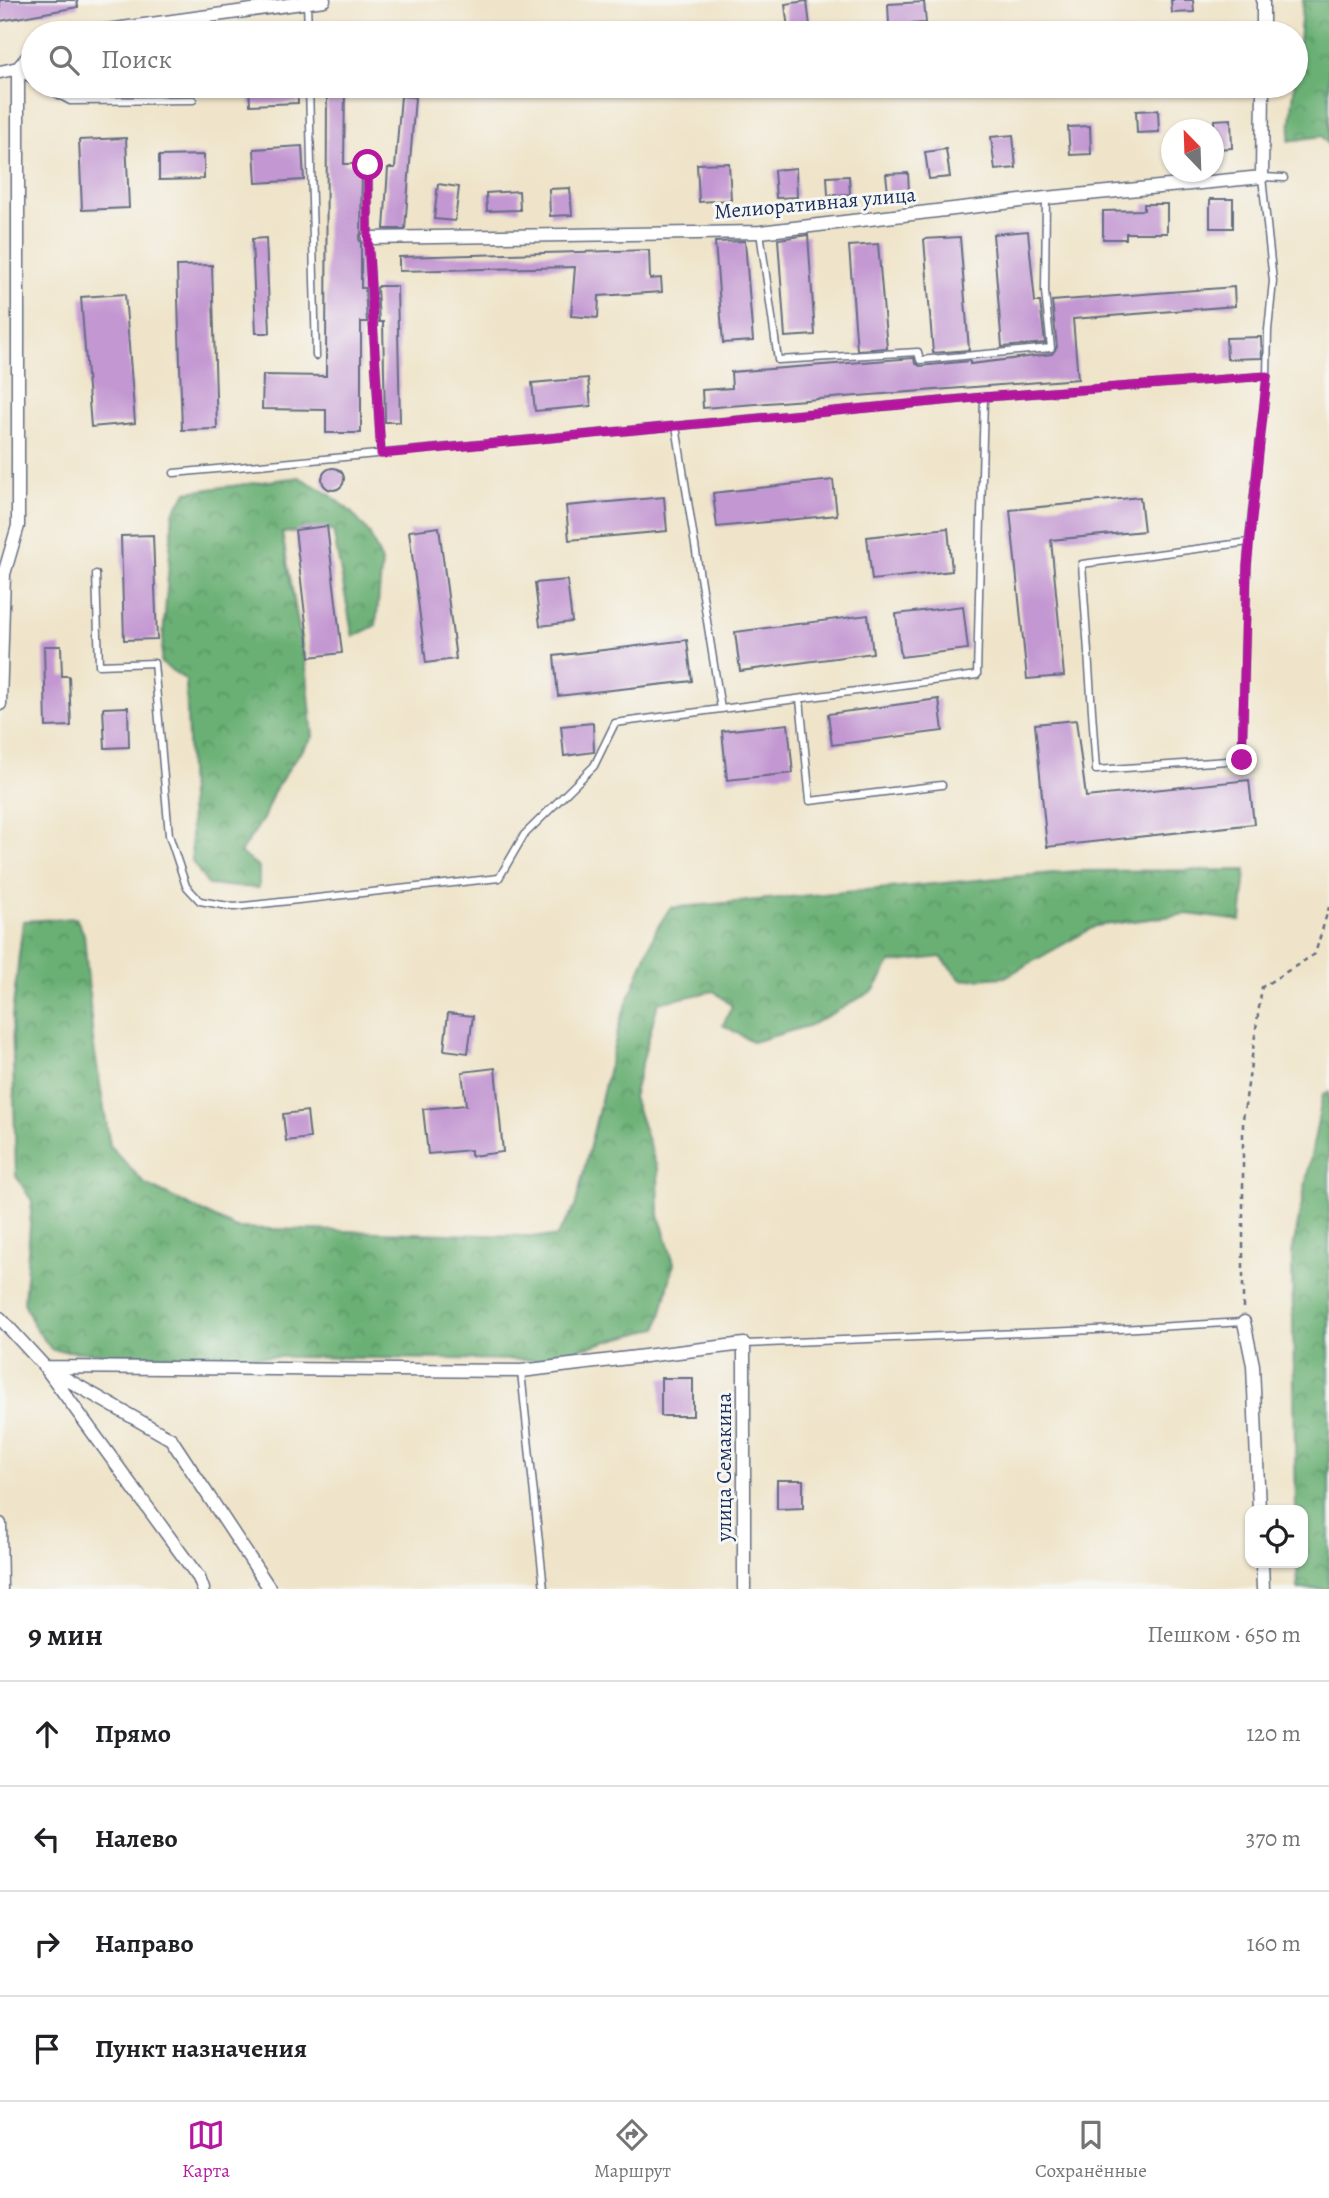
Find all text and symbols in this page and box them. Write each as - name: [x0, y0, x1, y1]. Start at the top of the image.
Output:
- search box: [21, 21, 1308, 98]
- icon: search: [45, 41, 83, 79]
- text: Поиск: [101, 42, 172, 77]
- north arrow: [1161, 119, 1224, 182]
- route start: [352, 149, 383, 180]
- street label: Мелиоративная улица: [713, 180, 917, 226]
- route end: [1226, 744, 1257, 775]
- street label: улица Семакина: [710, 1392, 738, 1542]
- map controls: [1245, 1505, 1308, 1568]
- button: locate: [1245, 1505, 1308, 1568]
- text: 9 мин: [28, 1615, 103, 1655]
- text: Пешком · 650 m: [1147, 1619, 1301, 1650]
- icon: ahead: [28, 1715, 66, 1753]
- text: Прямо: [95, 1716, 171, 1751]
- text: 120 m: [1246, 1718, 1301, 1749]
- icon: left: [28, 1820, 66, 1858]
- text: Налево: [95, 1821, 178, 1856]
- text: 370 m: [1246, 1823, 1301, 1854]
- icon: right: [28, 1925, 66, 1963]
- text: Направо: [95, 1926, 194, 1961]
- text: 160 m: [1247, 1928, 1301, 1959]
- icon: arrive: [28, 2030, 66, 2068]
- text: Пункт назначения: [95, 2031, 307, 2066]
- tab: Карта: [182, 2116, 230, 2184]
- tab: Маршрут: [594, 2116, 671, 2184]
- tab: Сохранённые: [1035, 2116, 1147, 2184]

